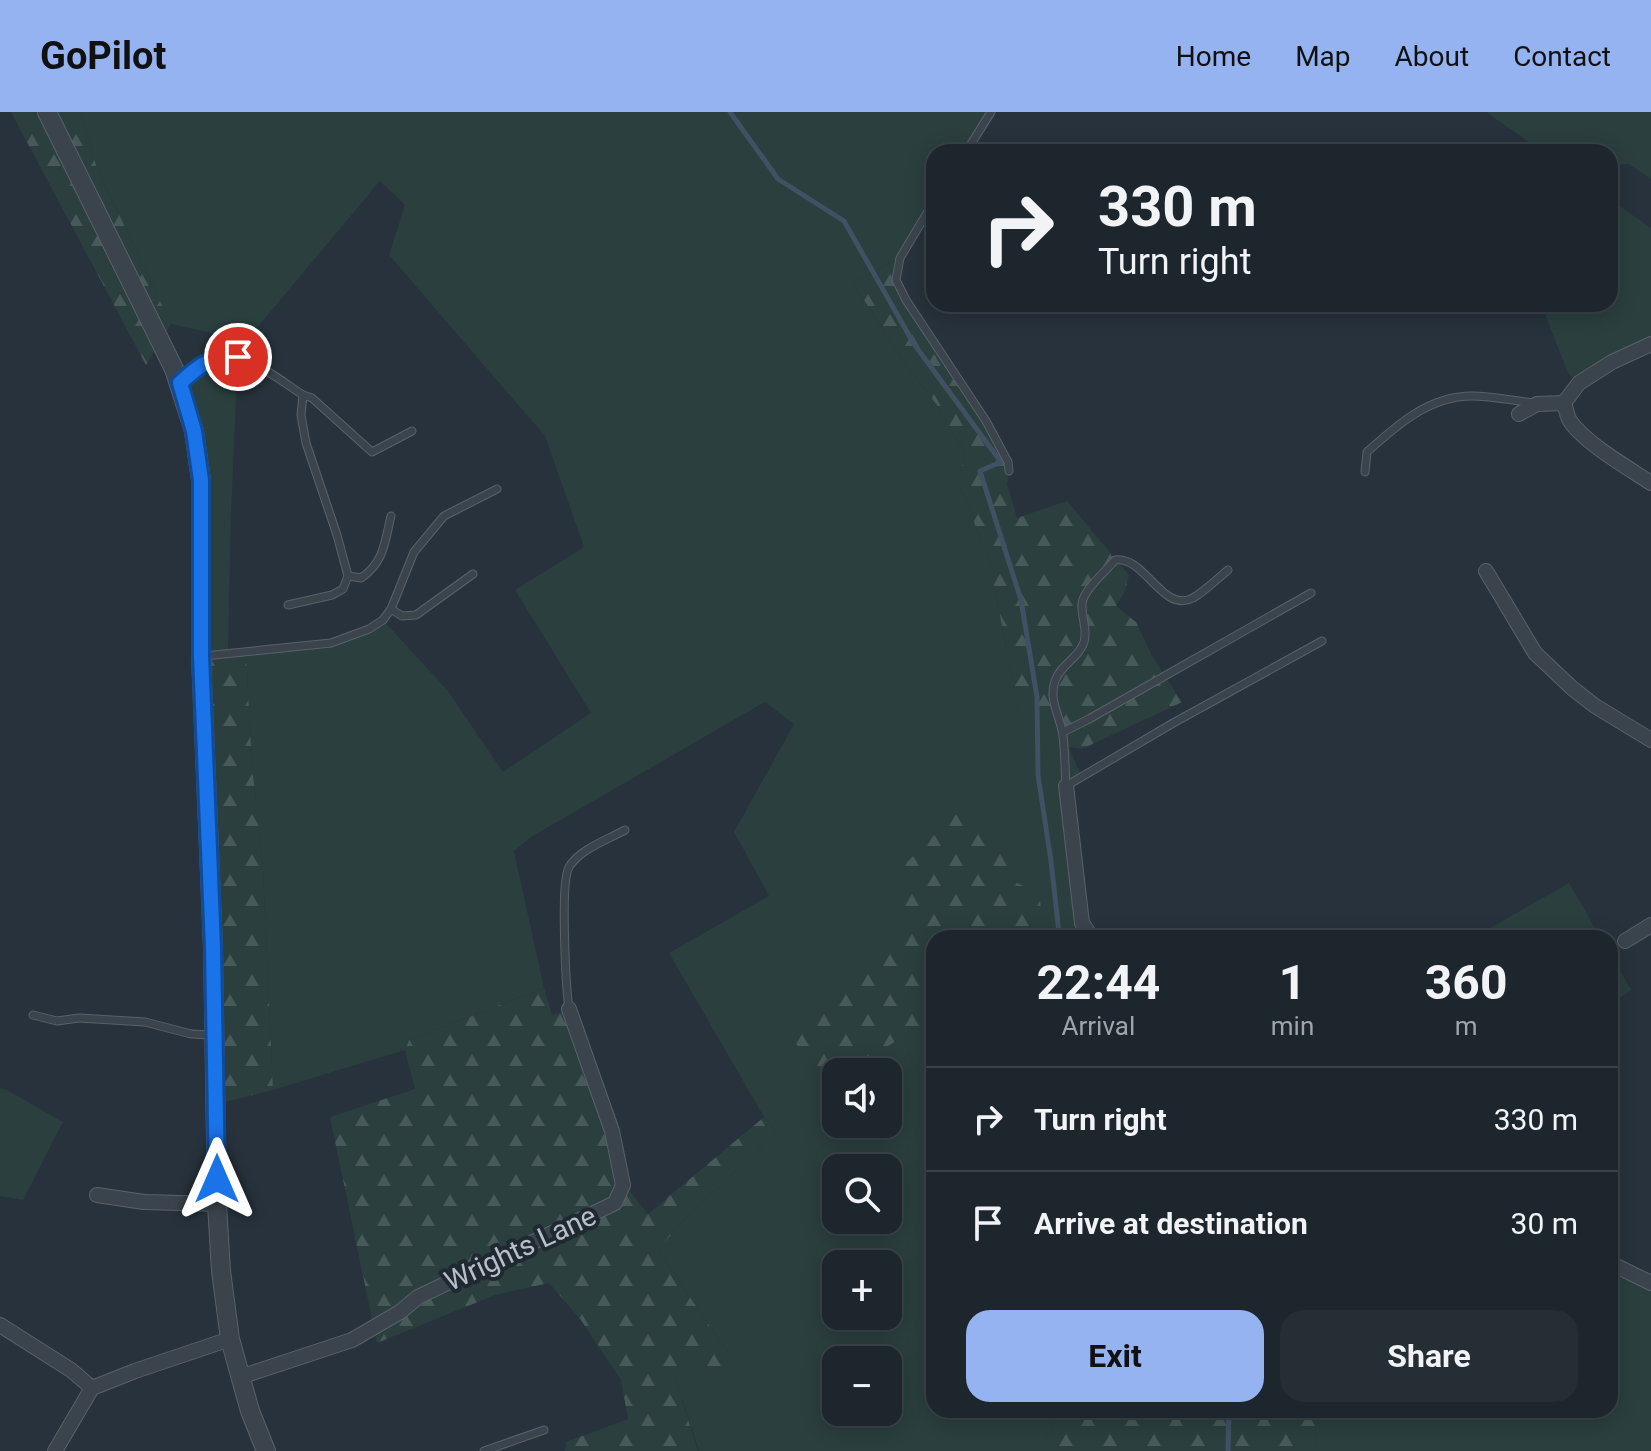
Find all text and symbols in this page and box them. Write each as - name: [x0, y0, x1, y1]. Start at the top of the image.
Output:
- text: GoPilot: [40, 34, 166, 78]
- text: Home: [1176, 40, 1251, 73]
- text: Map: [1295, 40, 1351, 73]
- text: About: [1395, 40, 1469, 73]
- text: Contact: [1513, 40, 1611, 73]
- text: 330 m: [1098, 174, 1257, 240]
- icon: right: [966, 176, 1070, 280]
- text: Turn right: [1098, 241, 1251, 283]
- pin: [204, 323, 272, 391]
- icon: arrive: [216, 335, 260, 379]
- text: 22:44: [1037, 954, 1160, 1011]
- text: 1: [1279, 954, 1306, 1011]
- text: 360: [1425, 954, 1507, 1011]
- text: Arrival: [1062, 1011, 1135, 1041]
- text: min: [1271, 1011, 1314, 1041]
- text: m: [1455, 1011, 1478, 1041]
- map controls: [822, 1058, 902, 1426]
- button: sound: [822, 1058, 902, 1138]
- icon: right: [966, 1097, 1010, 1141]
- text: Turn right: [1034, 1102, 1167, 1137]
- text: 330 m: [1494, 1102, 1578, 1137]
- position arrow: [175, 1137, 259, 1221]
- button: search: [822, 1154, 902, 1234]
- street label: Wrights Lane: [439, 1199, 601, 1298]
- icon: arrive: [966, 1201, 1010, 1245]
- text: Arrive at destination: [1034, 1206, 1308, 1241]
- text: 30 m: [1511, 1206, 1578, 1241]
- button: +: [822, 1250, 902, 1330]
- button: Exit: [966, 1310, 1264, 1402]
- button: Share: [1280, 1310, 1578, 1402]
- button: −: [822, 1346, 902, 1426]

